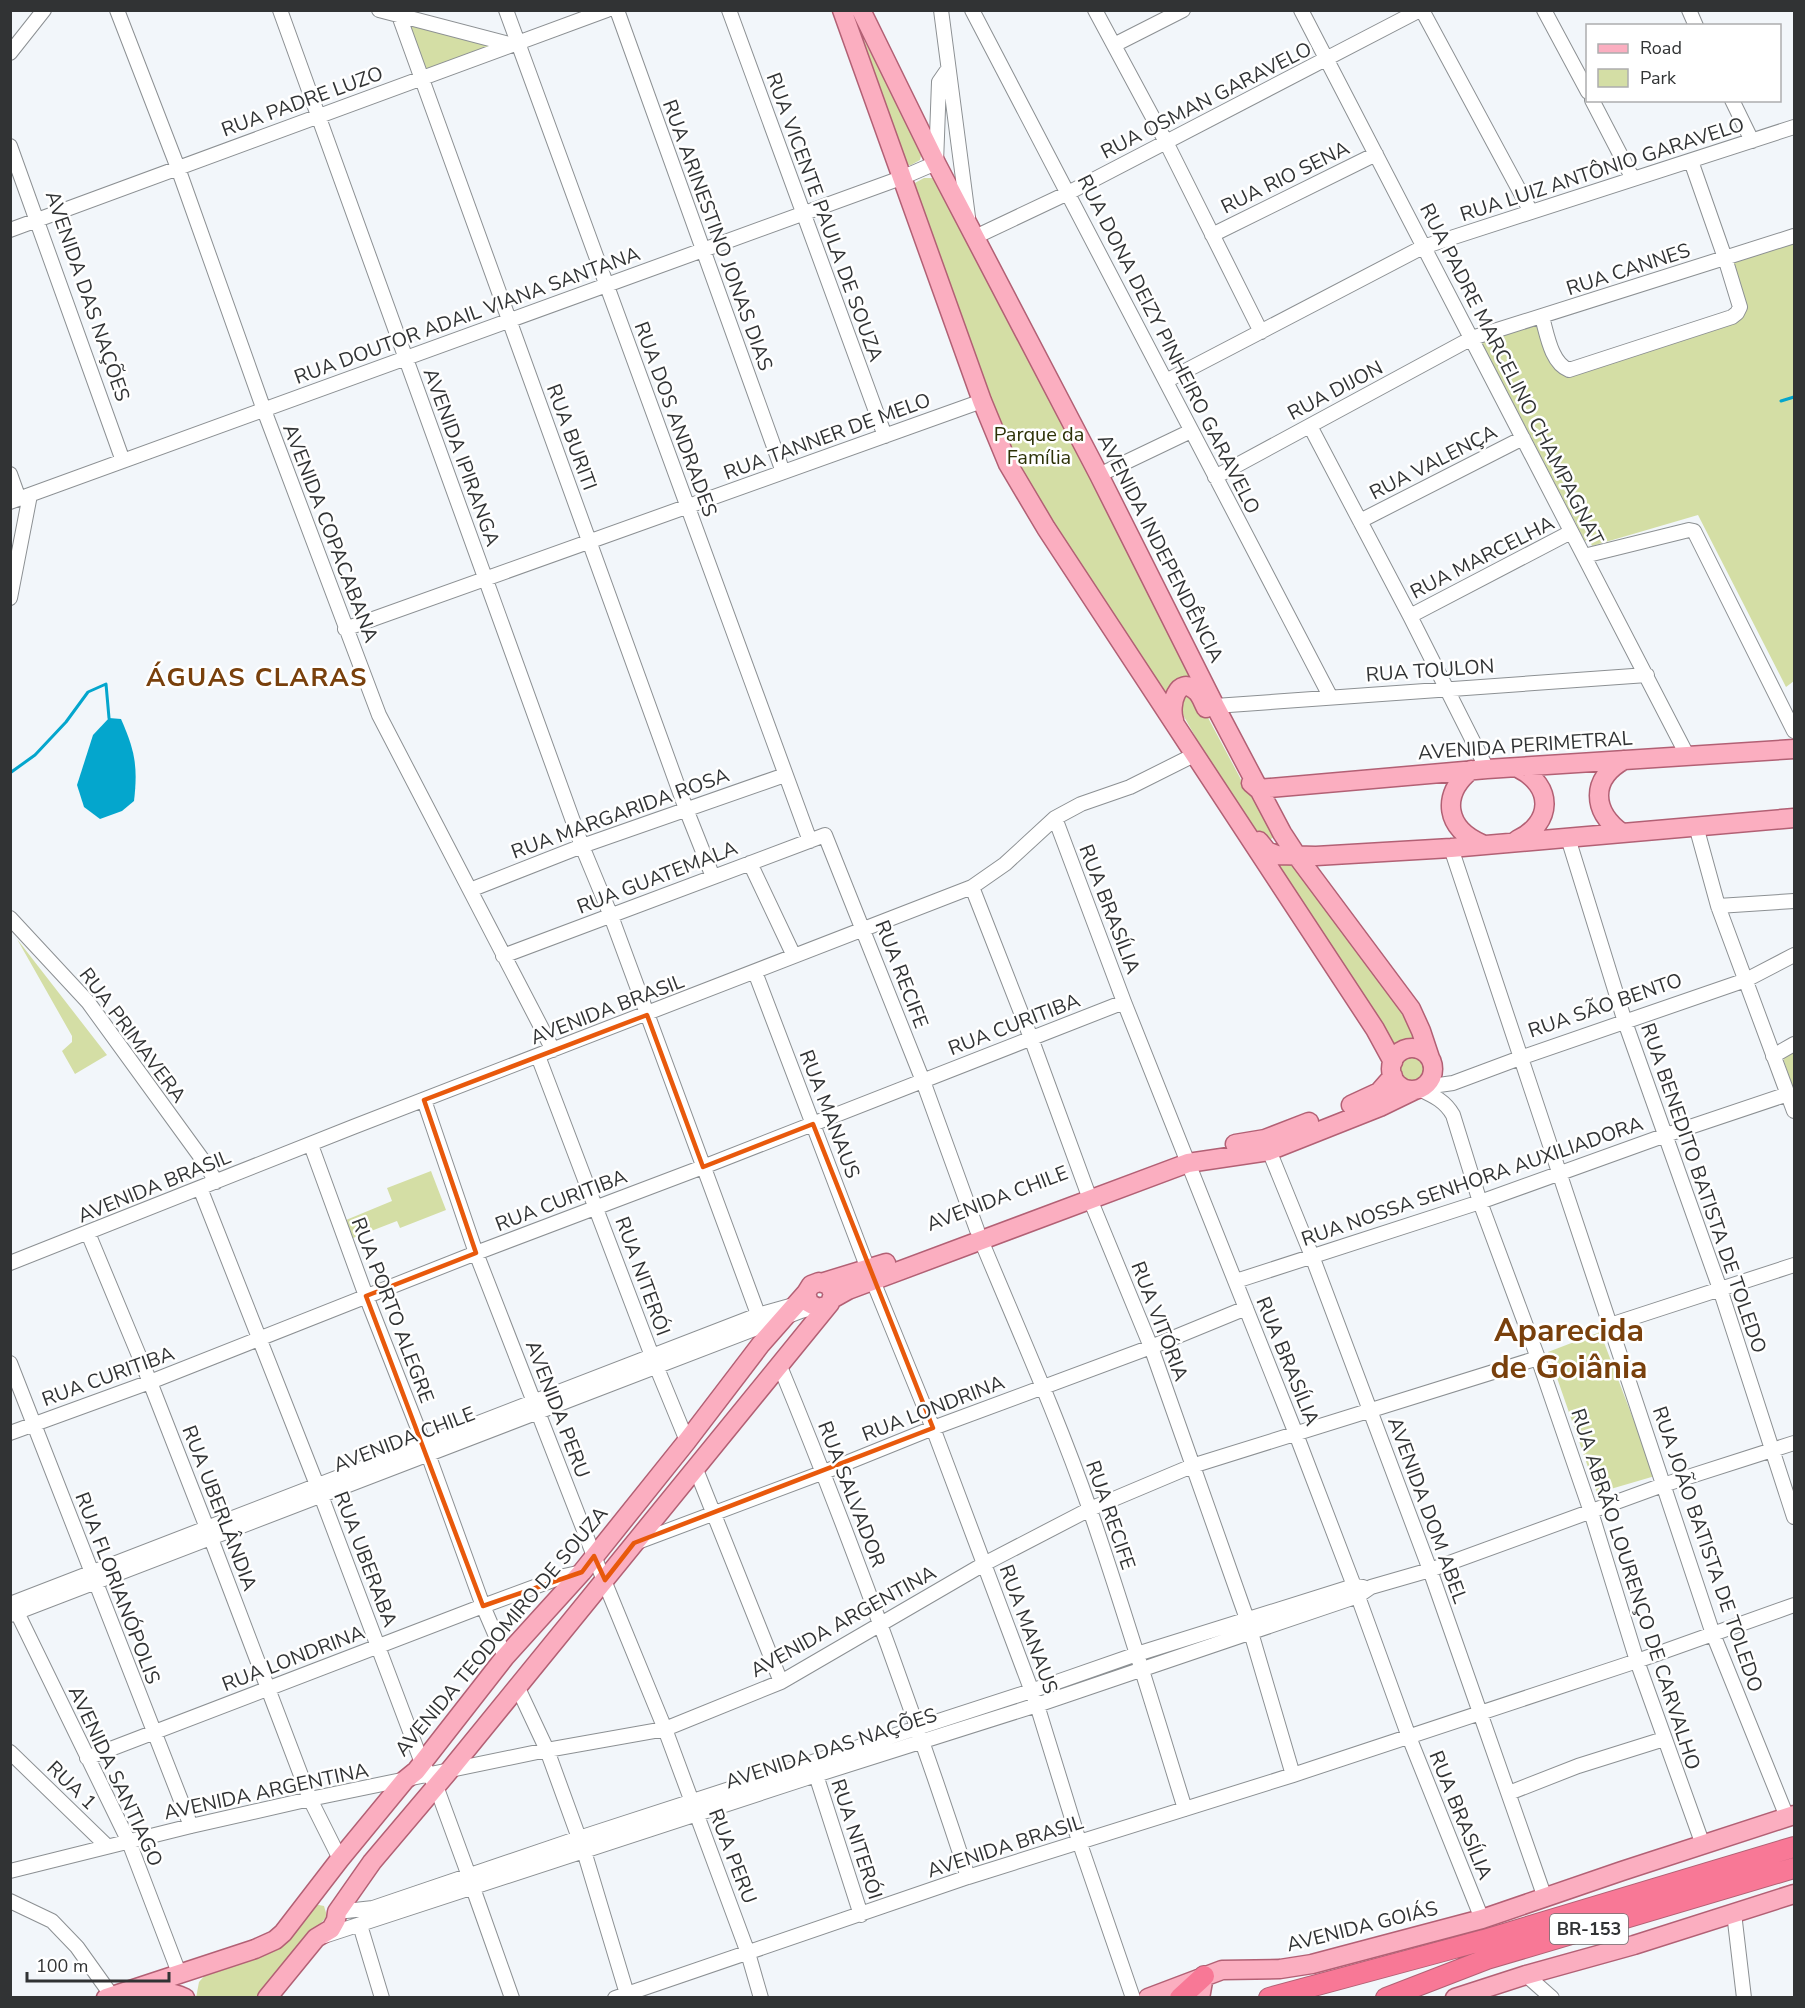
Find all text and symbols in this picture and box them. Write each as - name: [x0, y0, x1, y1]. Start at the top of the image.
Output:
- legend: [1586, 24, 1781, 102]
- street label: RUA OSMAN GARAVELO: [1096, 35, 1316, 165]
- text: Road: [1640, 36, 1682, 60]
- street label: RUA PADRE LUZO: [218, 60, 387, 143]
- text: Park: [1640, 66, 1677, 90]
- street label: RUA VICENTE PAULA DE SOUZA: [760, 69, 890, 366]
- street label: RUA ARINESTINO JONAS DIAS: [656, 96, 779, 374]
- street label: RUA LUIZ ANTÔNIO GARAVELO: [1457, 111, 1748, 228]
- street label: RUA RIO SENA: [1216, 134, 1354, 220]
- street label: RUA DONA DEIZY PINHEIRO GARAVELO: [1071, 170, 1266, 519]
- street label: AVENIDA DAS NAÇÕES: [39, 187, 136, 405]
- street label: RUA PADRE MARCELINO CHAMPAGNAT: [1413, 199, 1610, 550]
- street label: RUA CANNES: [1563, 237, 1693, 302]
- street label: RUA DOUTOR ADAIL VIANA SANTANA: [290, 240, 644, 391]
- street label: RUA DOS ANDRADES: [628, 318, 723, 520]
- street label: RUA DIJON: [1283, 354, 1388, 427]
- street label: AVENIDA IPIRANGA: [417, 364, 506, 550]
- street label: RUA BURITI: [540, 380, 603, 494]
- street label: RUA TANNER DE MELO: [720, 386, 934, 486]
- street label: RUA VALENÇA: [1365, 418, 1502, 506]
- street label: AVENIDA COPACABANA: [276, 420, 385, 647]
- park label: Parque da Família: [994, 421, 1084, 471]
- street label: AVENIDA INDEPENDÊNCIA: [1091, 429, 1230, 668]
- street label: RUA MARCELHA: [1406, 509, 1559, 605]
- street label: RUA TOULON: [1365, 653, 1495, 688]
- district label: ÁGUAS CLARAS: [146, 660, 368, 695]
- street label: AVENIDA PERIMETRAL: [1417, 725, 1633, 766]
- street label: RUA MARGARIDA ROSA: [508, 761, 733, 865]
- street label: RUA GUATEMALA: [573, 834, 742, 921]
- street label: RUA BRASÍLIA: [1072, 841, 1147, 978]
- street label: RUA RECIFE: [869, 916, 935, 1032]
- street label: RUA PRIMAVERA: [73, 962, 193, 1109]
- street label: RUA SÃO BENTO: [1525, 966, 1686, 1044]
- street label: AVENIDA BRASIL: [526, 968, 688, 1051]
- street label: RUA CURITIBA: [944, 987, 1084, 1062]
- street label: RUA BENEDITO BATISTA DE TOLEDO: [1634, 1020, 1773, 1357]
- street label: RUA MANAUS: [793, 1046, 866, 1182]
- street label: RUA NOSSA SENHORA AUXILIADORA: [1298, 1110, 1647, 1253]
- street label: AVENIDA BRASIL: [74, 1143, 235, 1229]
- street label: AVENIDA CHILE: [923, 1159, 1072, 1238]
- street label: RUA CURITIBA: [491, 1163, 631, 1238]
- street label: RUA NITERÓI: [608, 1213, 677, 1339]
- street label: RUA PORTO ALEGRE: [345, 1214, 440, 1407]
- street label: RUA VITÓRIA: [1124, 1258, 1195, 1385]
- street label: RUA BRASÍLIA: [1249, 1293, 1326, 1430]
- district label: Aparecida de Goiânia: [1490, 1309, 1648, 1389]
- street label: AVENIDA PERU: [519, 1336, 596, 1482]
- street label: RUA CURITIBA: [38, 1340, 179, 1413]
- street label: RUA LONDRINA: [858, 1369, 1009, 1448]
- street label: AVENIDA CHILE: [330, 1400, 479, 1479]
- street label: RUA JOÃO BATISTA DE TOLEDO: [1646, 1403, 1769, 1696]
- street label: RUA ABRÃO LOURENÇO DE CARVALHO: [1564, 1405, 1707, 1773]
- street label: AVENIDA DOM ABEL: [1381, 1413, 1474, 1607]
- street label: RUA SALVADOR: [811, 1417, 892, 1571]
- street label: RUA UBERLÂNDIA: [176, 1422, 264, 1595]
- street label: RUA RECIFE: [1079, 1457, 1142, 1573]
- street label: RUA FLORIANÓPOLIS: [68, 1488, 167, 1688]
- street label: RUA UBERABA: [327, 1488, 404, 1631]
- street label: AVENIDA TEODOMIRO DE SOUZA: [389, 1500, 614, 1762]
- street label: AVENIDA ARGENTINA: [745, 1559, 941, 1684]
- street label: RUA MANAUS: [993, 1561, 1064, 1697]
- street label: RUA LONDRINA: [218, 1619, 369, 1698]
- street label: AVENIDA SANTIAGO: [62, 1682, 169, 1871]
- street label: AVENIDA DAS NAÇÕES: [722, 1702, 940, 1795]
- street label: RUA BRASÍLIA: [1422, 1747, 1499, 1884]
- street label: RUA 1: [41, 1755, 102, 1816]
- street label: AVENIDA ARGENTINA: [161, 1757, 371, 1826]
- street label: RUA NITERÓI: [824, 1776, 889, 1903]
- street label: RUA PERU: [702, 1805, 763, 1908]
- street label: AVENIDA BRASIL: [924, 1808, 1087, 1884]
- street label: AVENIDA GOIÁS: [1284, 1895, 1441, 1958]
- road number: BR-153: [1550, 1914, 1628, 1944]
- scale bar: [27, 1945, 170, 1983]
- text: 100 m: [36, 1954, 88, 1978]

